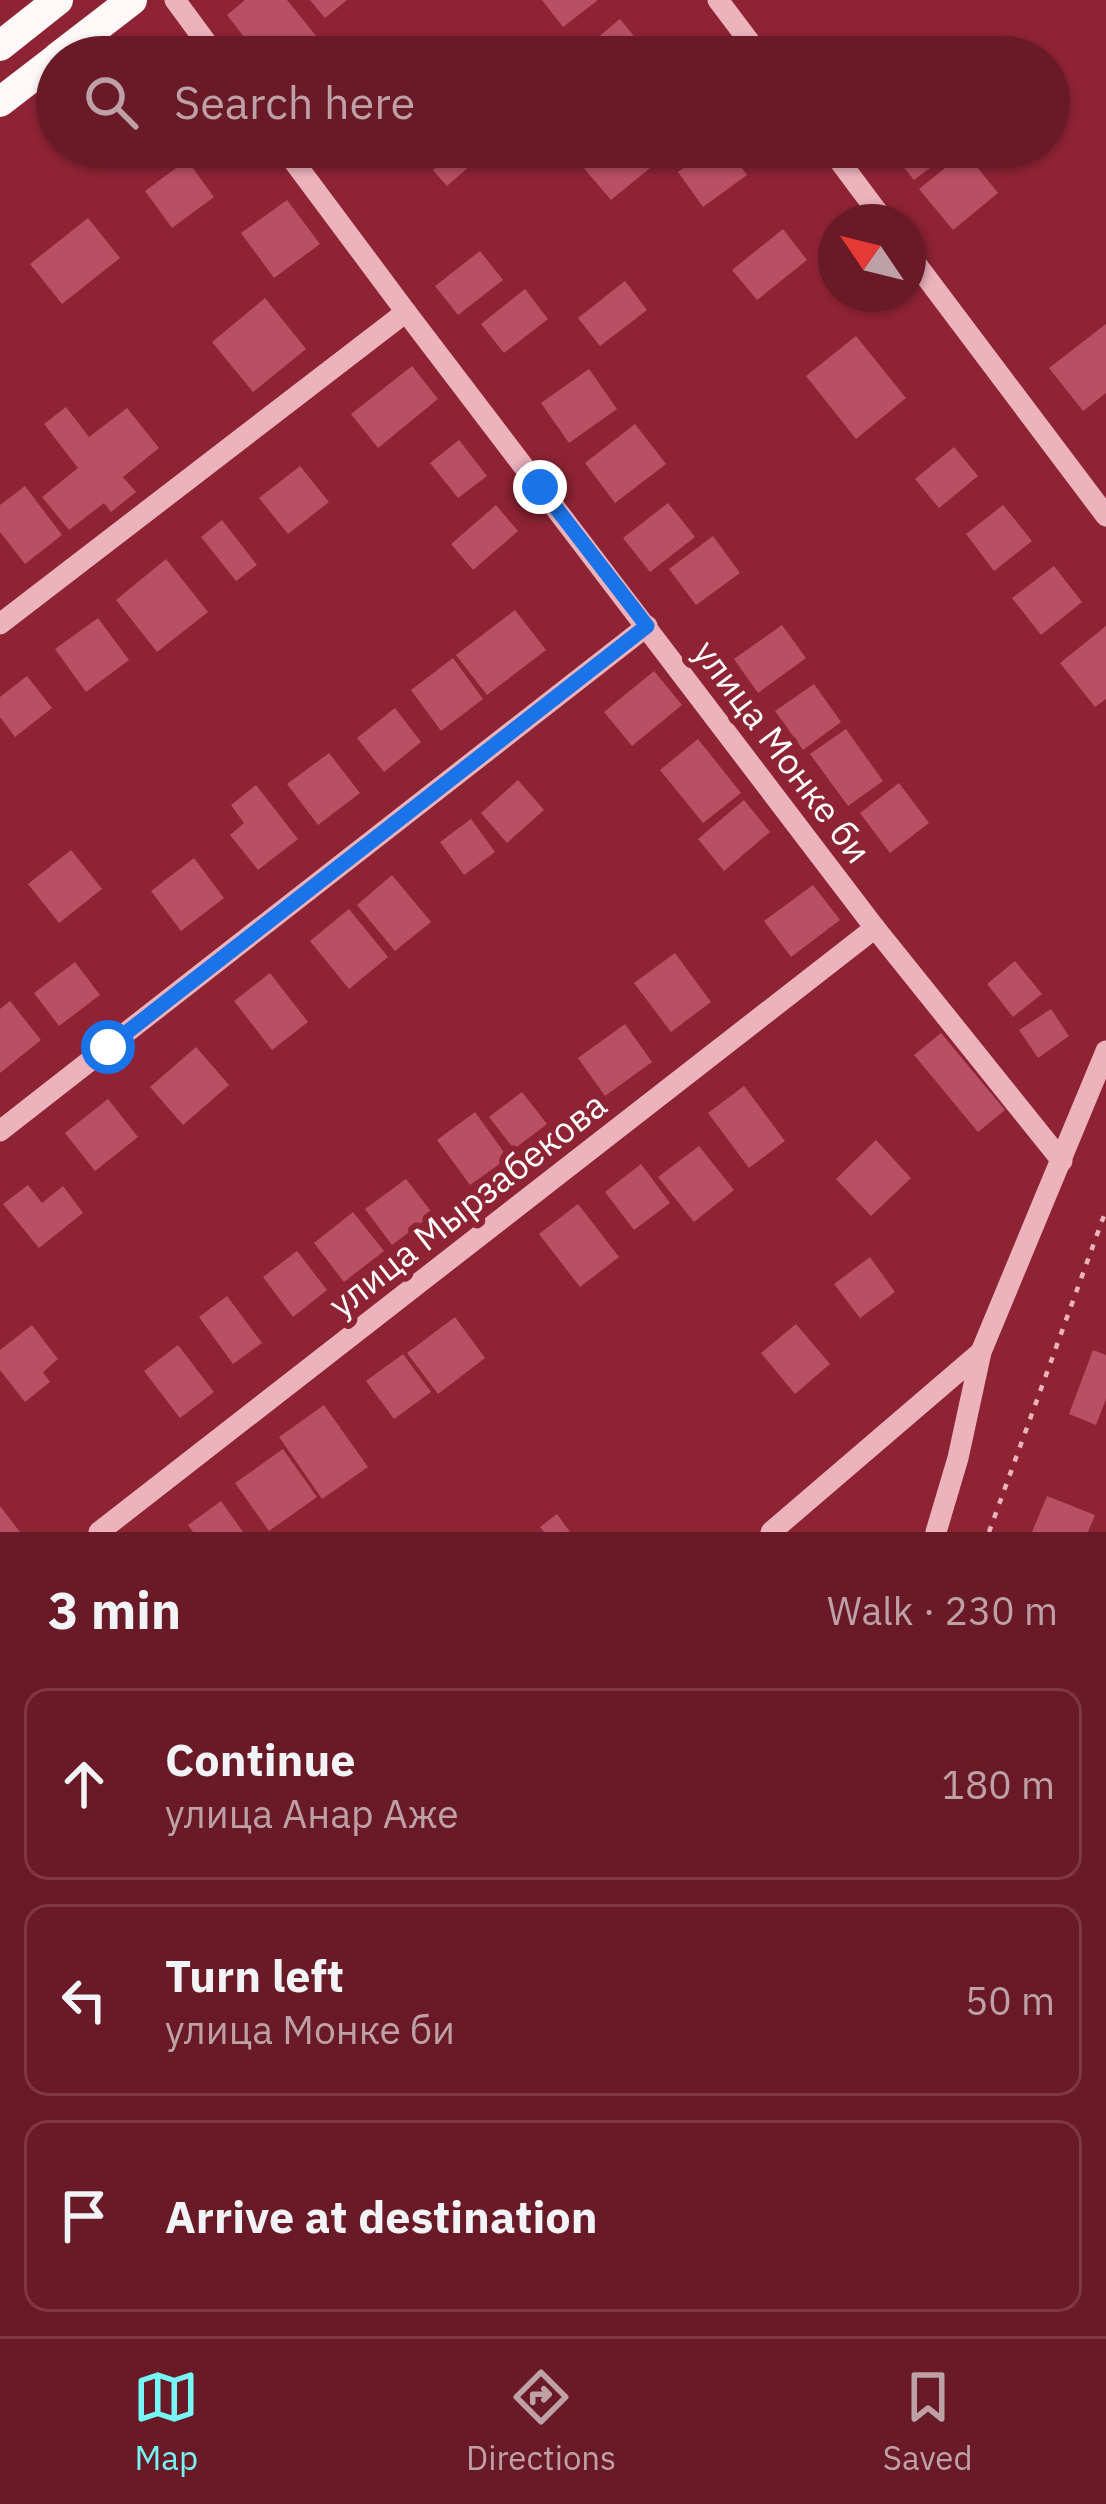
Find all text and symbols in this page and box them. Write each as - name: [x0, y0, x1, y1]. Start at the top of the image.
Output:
- search box: [36, 36, 1070, 168]
- icon: search: [78, 69, 144, 135]
- text: Search here: [174, 73, 415, 131]
- north arrow: [818, 204, 926, 312]
- route end: [513, 460, 567, 514]
- street label: улица Монке би: [684, 630, 882, 872]
- route start: [81, 1020, 135, 1074]
- street label: улица Мырзабекова: [319, 1081, 615, 1327]
- text: 3 min: [48, 1577, 181, 1643]
- text: Walk · 230 m: [827, 1585, 1058, 1636]
- text: Continue: [165, 1730, 356, 1788]
- icon: ahead: [51, 1751, 117, 1817]
- text: 180 m: [942, 1759, 1055, 1810]
- text: улица Анар Аже: [165, 1788, 459, 1839]
- text: Turn left: [165, 1946, 344, 2004]
- icon: left: [51, 1967, 117, 2033]
- text: 50 m: [965, 1975, 1055, 2026]
- text: улица Монке би: [165, 2004, 455, 2055]
- icon: arrive: [51, 2183, 117, 2249]
- text: Arrive at destination: [165, 2187, 598, 2245]
- tab: Map: [133, 2364, 199, 2479]
- tab: Directions: [466, 2364, 616, 2479]
- tab: Saved: [883, 2364, 973, 2479]

